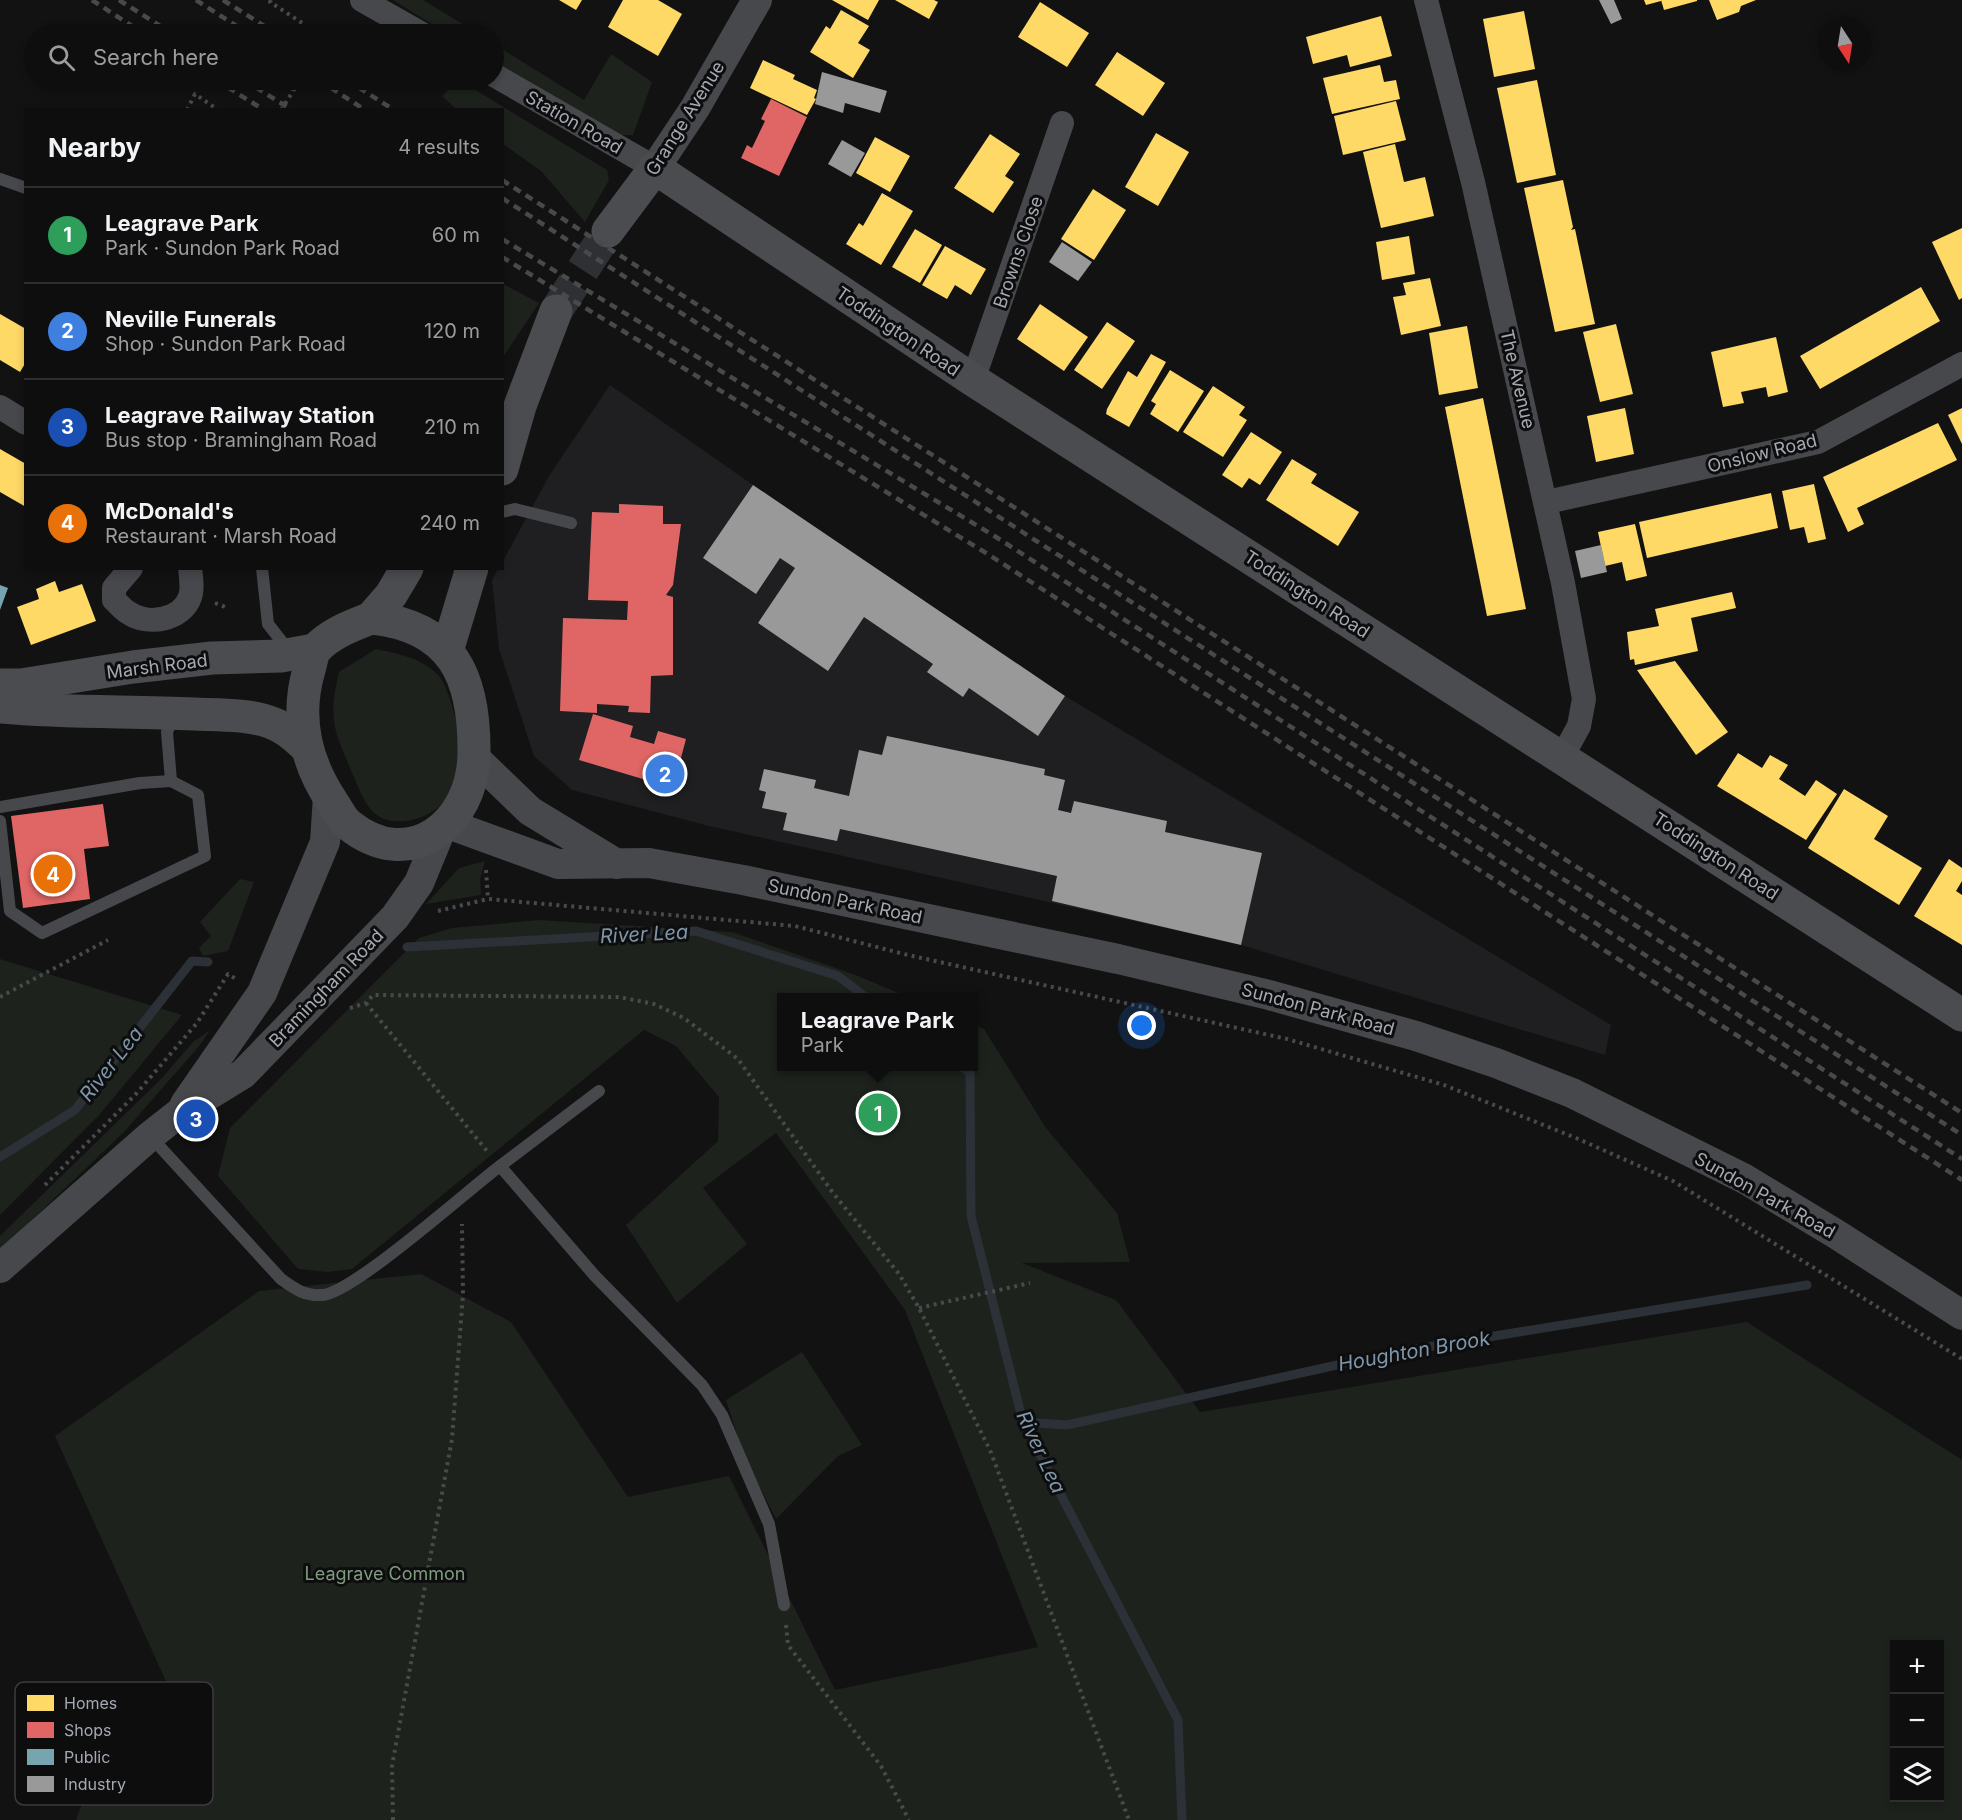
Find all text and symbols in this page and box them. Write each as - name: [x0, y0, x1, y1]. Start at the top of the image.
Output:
- north arrow: [1818, 18, 1872, 72]
- search box: [24, 24, 504, 90]
- icon: search: [45, 41, 78, 74]
- text: Search here: [93, 44, 219, 70]
- street label: Grange Avenue: [641, 57, 729, 179]
- street label: Station Road: [522, 86, 626, 158]
- text: Nearby: [48, 132, 141, 163]
- text: 4 results: [398, 135, 480, 159]
- street label: Browns Close: [989, 193, 1047, 311]
- text: Leagrave Park: [105, 210, 258, 236]
- text: 1: [63, 223, 72, 247]
- text: 60 m: [432, 223, 480, 247]
- text: Park · Sundon Park Road: [105, 236, 340, 260]
- street label: Toddington Road: [832, 282, 964, 380]
- text: Neville Funerals: [105, 306, 276, 332]
- text: 2: [61, 319, 74, 343]
- text: 120 m: [424, 319, 480, 343]
- street label: The Avenue: [1496, 327, 1540, 431]
- text: Shop · Sundon Park Road: [105, 332, 346, 356]
- text: Leagrave Railway Station: [105, 402, 375, 428]
- text: 3: [61, 415, 74, 439]
- text: 210 m: [424, 415, 480, 439]
- text: Bus stop · Bramingham Road: [105, 428, 377, 452]
- street label: Onslow Road: [1705, 429, 1819, 477]
- text: McDonald's: [105, 498, 234, 524]
- text: 4: [61, 511, 74, 535]
- text: 240 m: [419, 511, 480, 535]
- text: Restaurant · Marsh Road: [105, 524, 337, 548]
- street label: Toddington Road: [1241, 546, 1373, 642]
- street label: Marsh Road: [105, 649, 209, 683]
- pin: 2: [646, 752, 684, 796]
- street label: Toddington Road: [1650, 808, 1782, 904]
- pin: 4: [34, 852, 72, 896]
- street label: Sundon Park Road: [766, 874, 924, 928]
- water label: River Lea: [599, 920, 689, 948]
- street label: Bramingham Road: [264, 925, 388, 1051]
- street label: Sundon Park Road: [1239, 978, 1397, 1040]
- popup: [777, 993, 978, 1071]
- text: Leagrave Park: [801, 1007, 954, 1033]
- your location: [1127, 1011, 1156, 1040]
- water label: River Lea: [74, 1022, 148, 1106]
- text: Park: [801, 1033, 844, 1057]
- pin: 1: [858, 1090, 898, 1136]
- pin: 3: [176, 1096, 216, 1142]
- street label: Sundon Park Road: [1691, 1148, 1839, 1242]
- water label: Houghton Brook: [1336, 1326, 1493, 1376]
- water label: River Lea: [1011, 1407, 1071, 1497]
- park label: Leagrave Common: [305, 1563, 465, 1584]
- map controls: [1890, 1640, 1944, 1802]
- button: +: [1890, 1640, 1944, 1694]
- legend: [15, 1682, 213, 1805]
- text: Homes: [64, 1693, 117, 1713]
- button: −: [1890, 1694, 1944, 1748]
- text: Shops: [64, 1720, 112, 1740]
- text: Public: [64, 1747, 110, 1767]
- button: layers: [1890, 1748, 1944, 1802]
- text: Industry: [64, 1774, 126, 1794]

